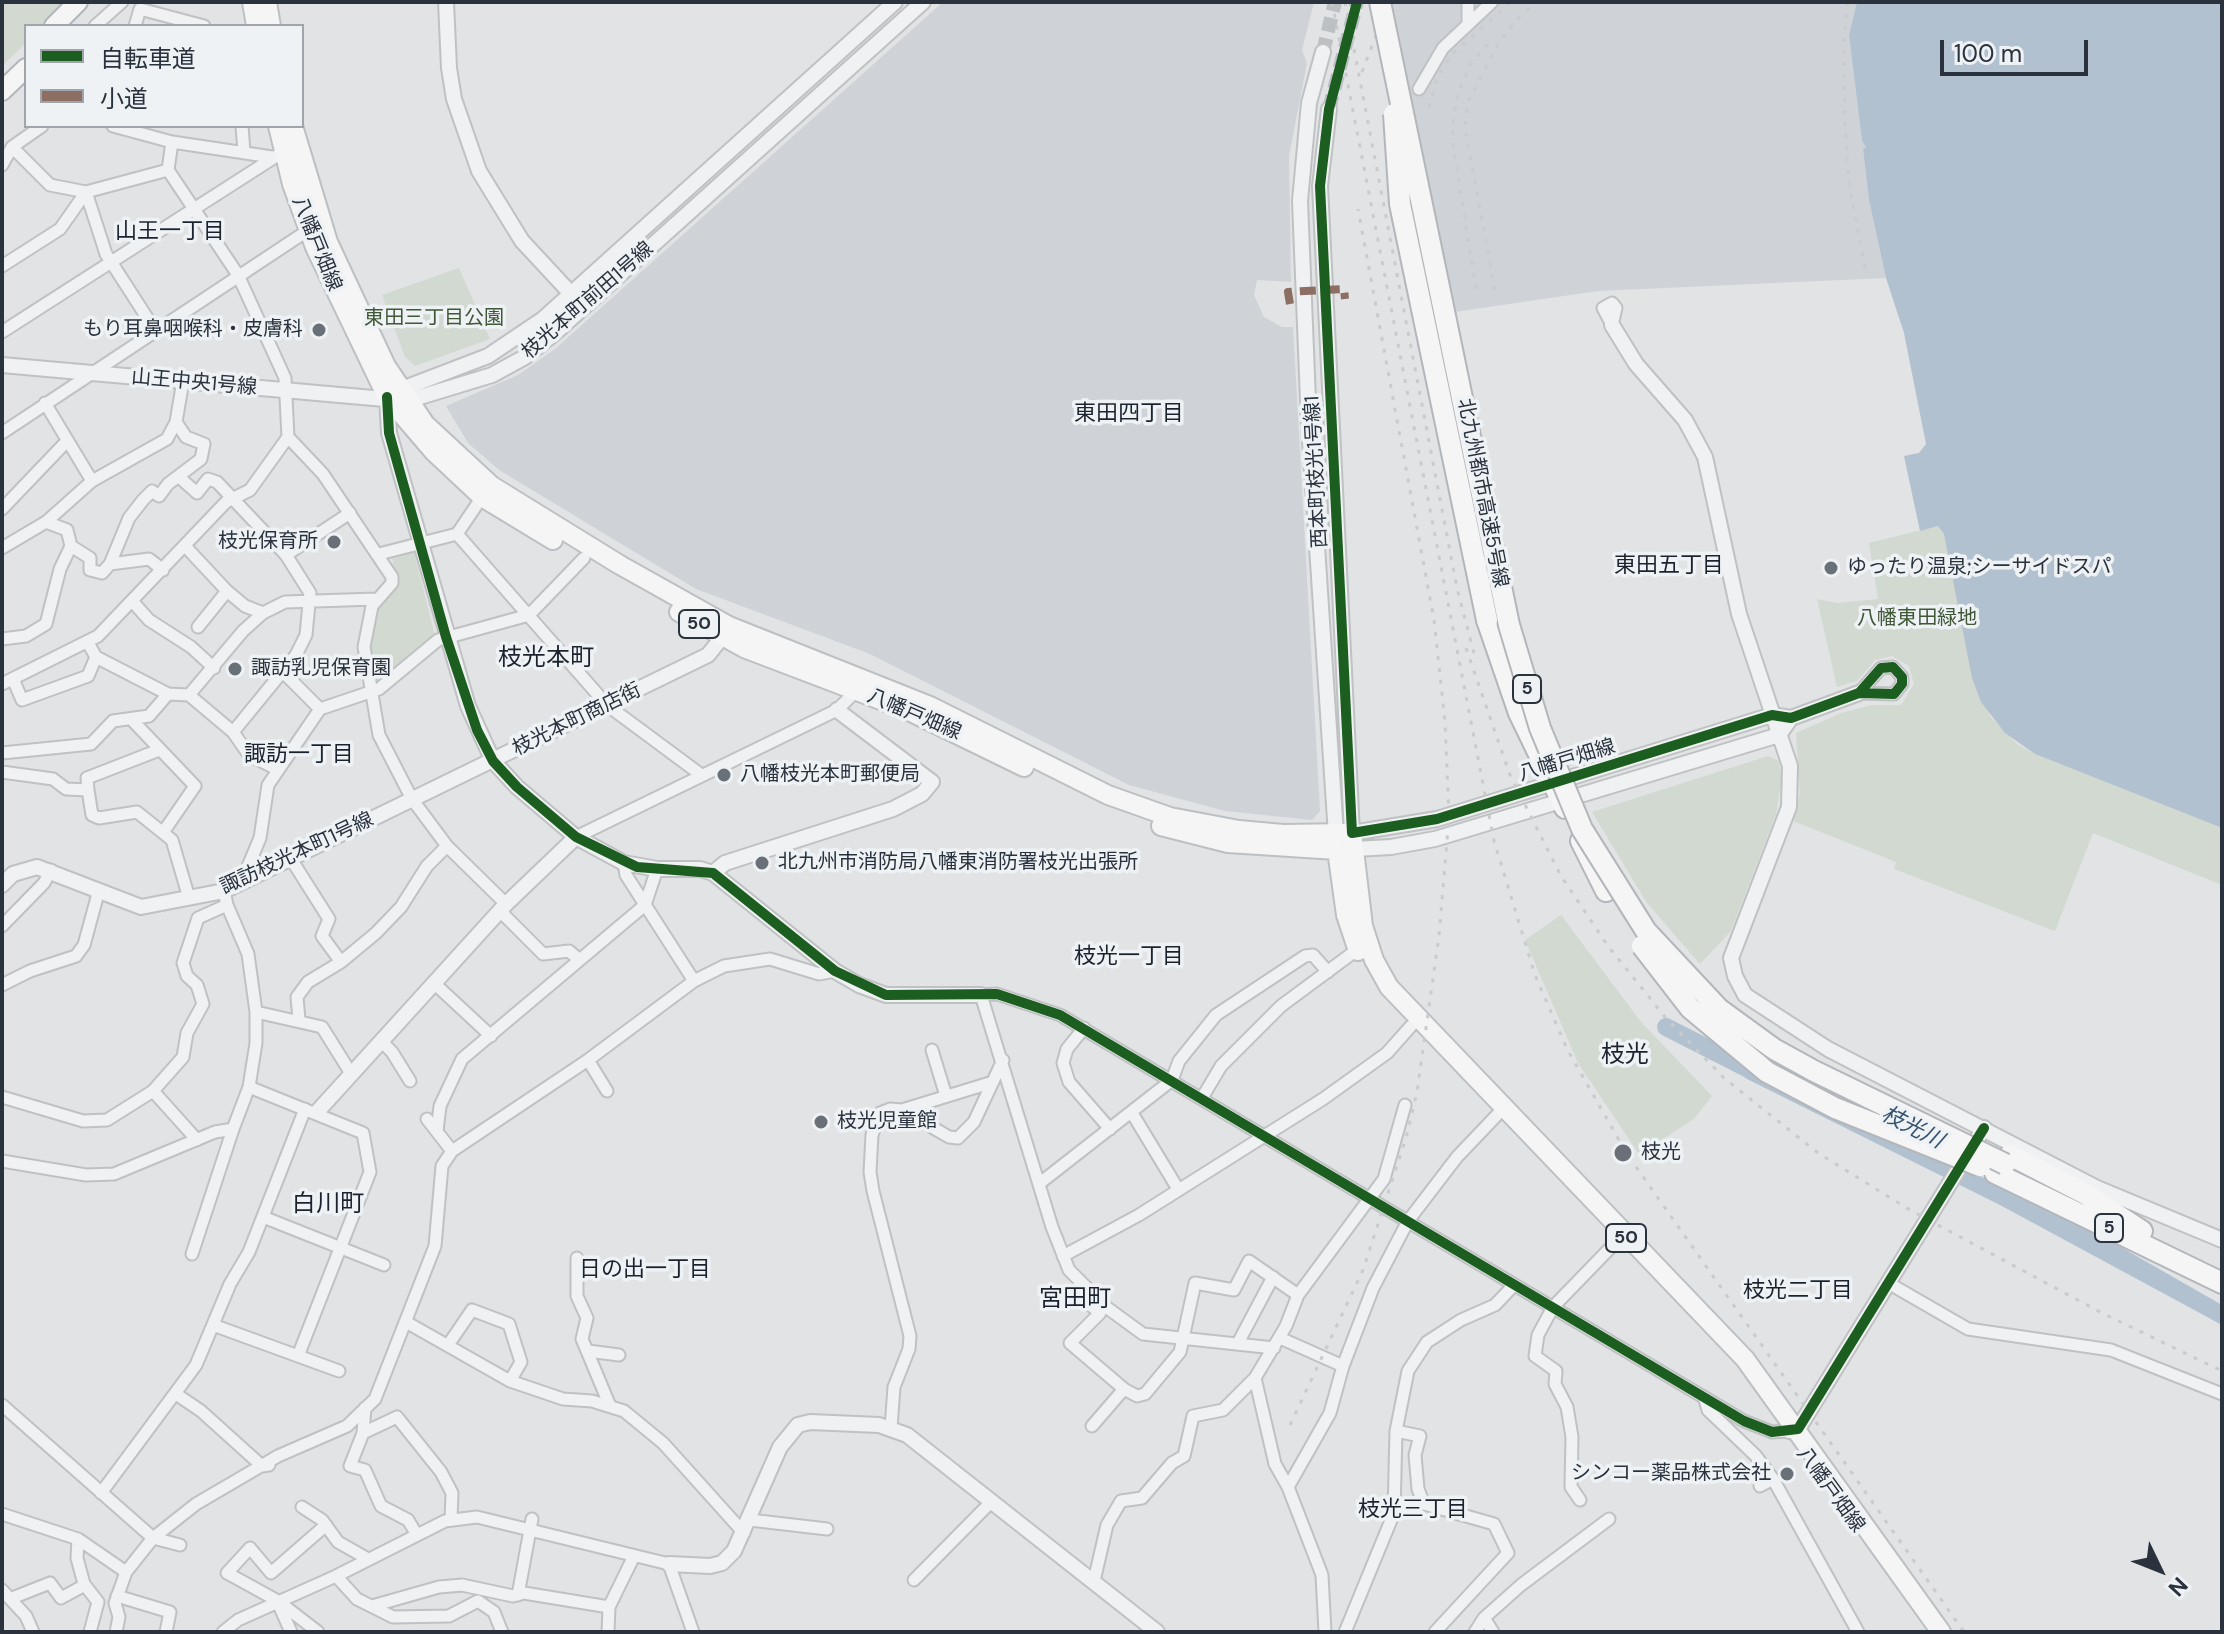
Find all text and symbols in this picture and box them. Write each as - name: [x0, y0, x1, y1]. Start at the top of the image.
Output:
- legend: [24, 24, 304, 128]
- scale bar: [1944, 24, 2092, 74]
- text: 100 m: [1954, 38, 2022, 69]
- text: 自転車道: [100, 43, 196, 74]
- text: 小道: [100, 83, 148, 114]
- street label: 八幡戸畑線: [286, 193, 346, 295]
- district label: 山王一丁目: [115, 219, 225, 245]
- street label: 枝光本町前田1号線: [517, 237, 659, 365]
- park label: 東田三丁目公園: [364, 307, 504, 331]
- place label: もり耳鼻咽喉科・皮膚科: [83, 318, 303, 342]
- marker: もり耳鼻咽喉科・皮膚科: [310, 321, 328, 339]
- street label: 山王中央1号線: [130, 366, 258, 400]
- street label: 西本町枝光1号線1: [1301, 395, 1333, 549]
- street label: 北九州都市高速5号線: [1452, 396, 1512, 590]
- district label: 東田四丁目: [1074, 401, 1184, 427]
- place label: 枝光保育所: [218, 530, 318, 554]
- marker: 枝光保育所: [325, 533, 343, 551]
- district label: 東田五丁目: [1614, 553, 1724, 579]
- place label: ゆったり温泉;シーサイドスパ: [1847, 556, 2112, 580]
- marker: ゆったり温泉;シーサイドスパ: [1822, 559, 1840, 577]
- park label: 八幡東田緑地: [1857, 607, 1977, 631]
- road number: 50: [679, 610, 719, 638]
- district label: 枝光本町: [498, 645, 594, 673]
- place label: 諏訪乳児保育園: [251, 657, 391, 681]
- marker: 諏訪乳児保育園: [226, 660, 244, 678]
- road number: 5: [1513, 675, 1541, 703]
- street label: 枝光本町商店街: [509, 679, 645, 761]
- street label: 八幡戸畑線: [863, 684, 965, 746]
- street label: 八幡戸畑線: [1516, 735, 1618, 787]
- district label: 諏訪一丁目: [244, 742, 354, 768]
- place label: 八幡枝光本町郵便局: [740, 763, 920, 787]
- marker: 八幡枝光本町郵便局: [715, 766, 733, 784]
- street label: 諏訪枝光本町1号線: [217, 808, 377, 900]
- place label: 北九州市消防局八幡東消防署枝光出張所: [778, 851, 1138, 875]
- marker: 北九州市消防局八幡東消防署枝光出張所: [753, 854, 771, 872]
- district label: 枝光一丁目: [1074, 944, 1184, 970]
- district label: 枝光: [1601, 1042, 1649, 1070]
- water label: 枝光川: [1877, 1101, 1947, 1155]
- place label: 枝光児童館: [837, 1110, 937, 1134]
- marker: 枝光児童館: [812, 1113, 830, 1131]
- place label: 枝光: [1641, 1141, 1681, 1165]
- marker: 枝光: [1612, 1142, 1634, 1164]
- district label: 白川町: [292, 1191, 364, 1219]
- road number: 5: [2095, 1214, 2123, 1242]
- road number: 50: [1606, 1224, 1646, 1252]
- district label: 日の出一丁目: [579, 1257, 711, 1283]
- district label: 枝光二丁目: [1743, 1278, 1853, 1304]
- district label: 宮田町: [1039, 1286, 1111, 1314]
- street label: 八幡戸畑線: [1791, 1442, 1869, 1538]
- place label: シンコー薬品株式会社: [1571, 1462, 1771, 1486]
- marker: シンコー薬品株式会社: [1778, 1465, 1796, 1483]
- district label: 枝光三丁目: [1358, 1497, 1468, 1523]
- north arrow: [2120, 1530, 2200, 1610]
- text: N: [2162, 1571, 2194, 1602]

